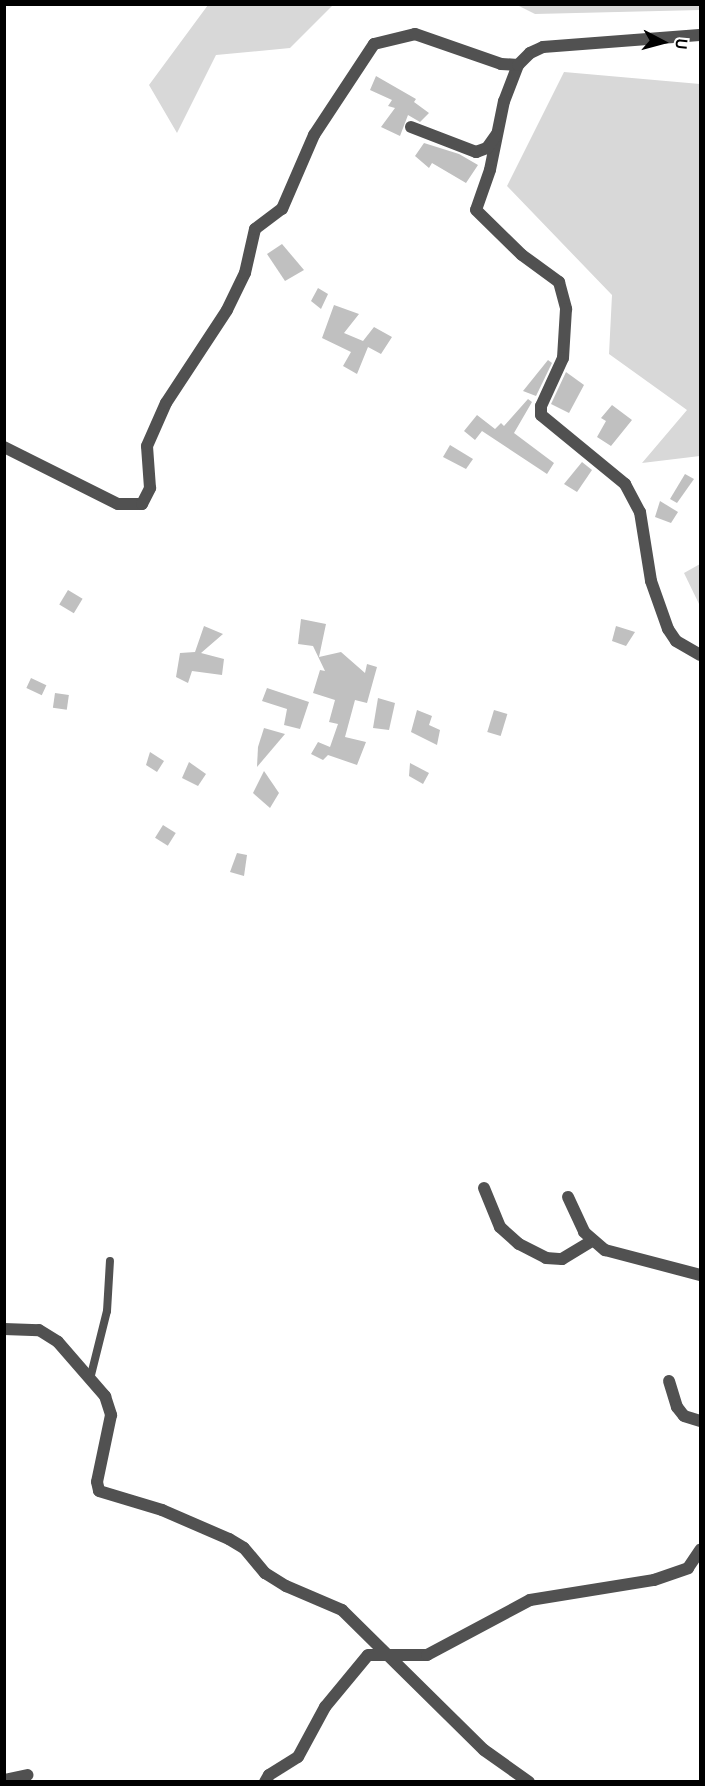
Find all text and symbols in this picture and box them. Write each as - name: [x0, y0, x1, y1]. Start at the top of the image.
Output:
- north arrow: [633, 12, 693, 72]
- text: U: [670, 37, 692, 50]

